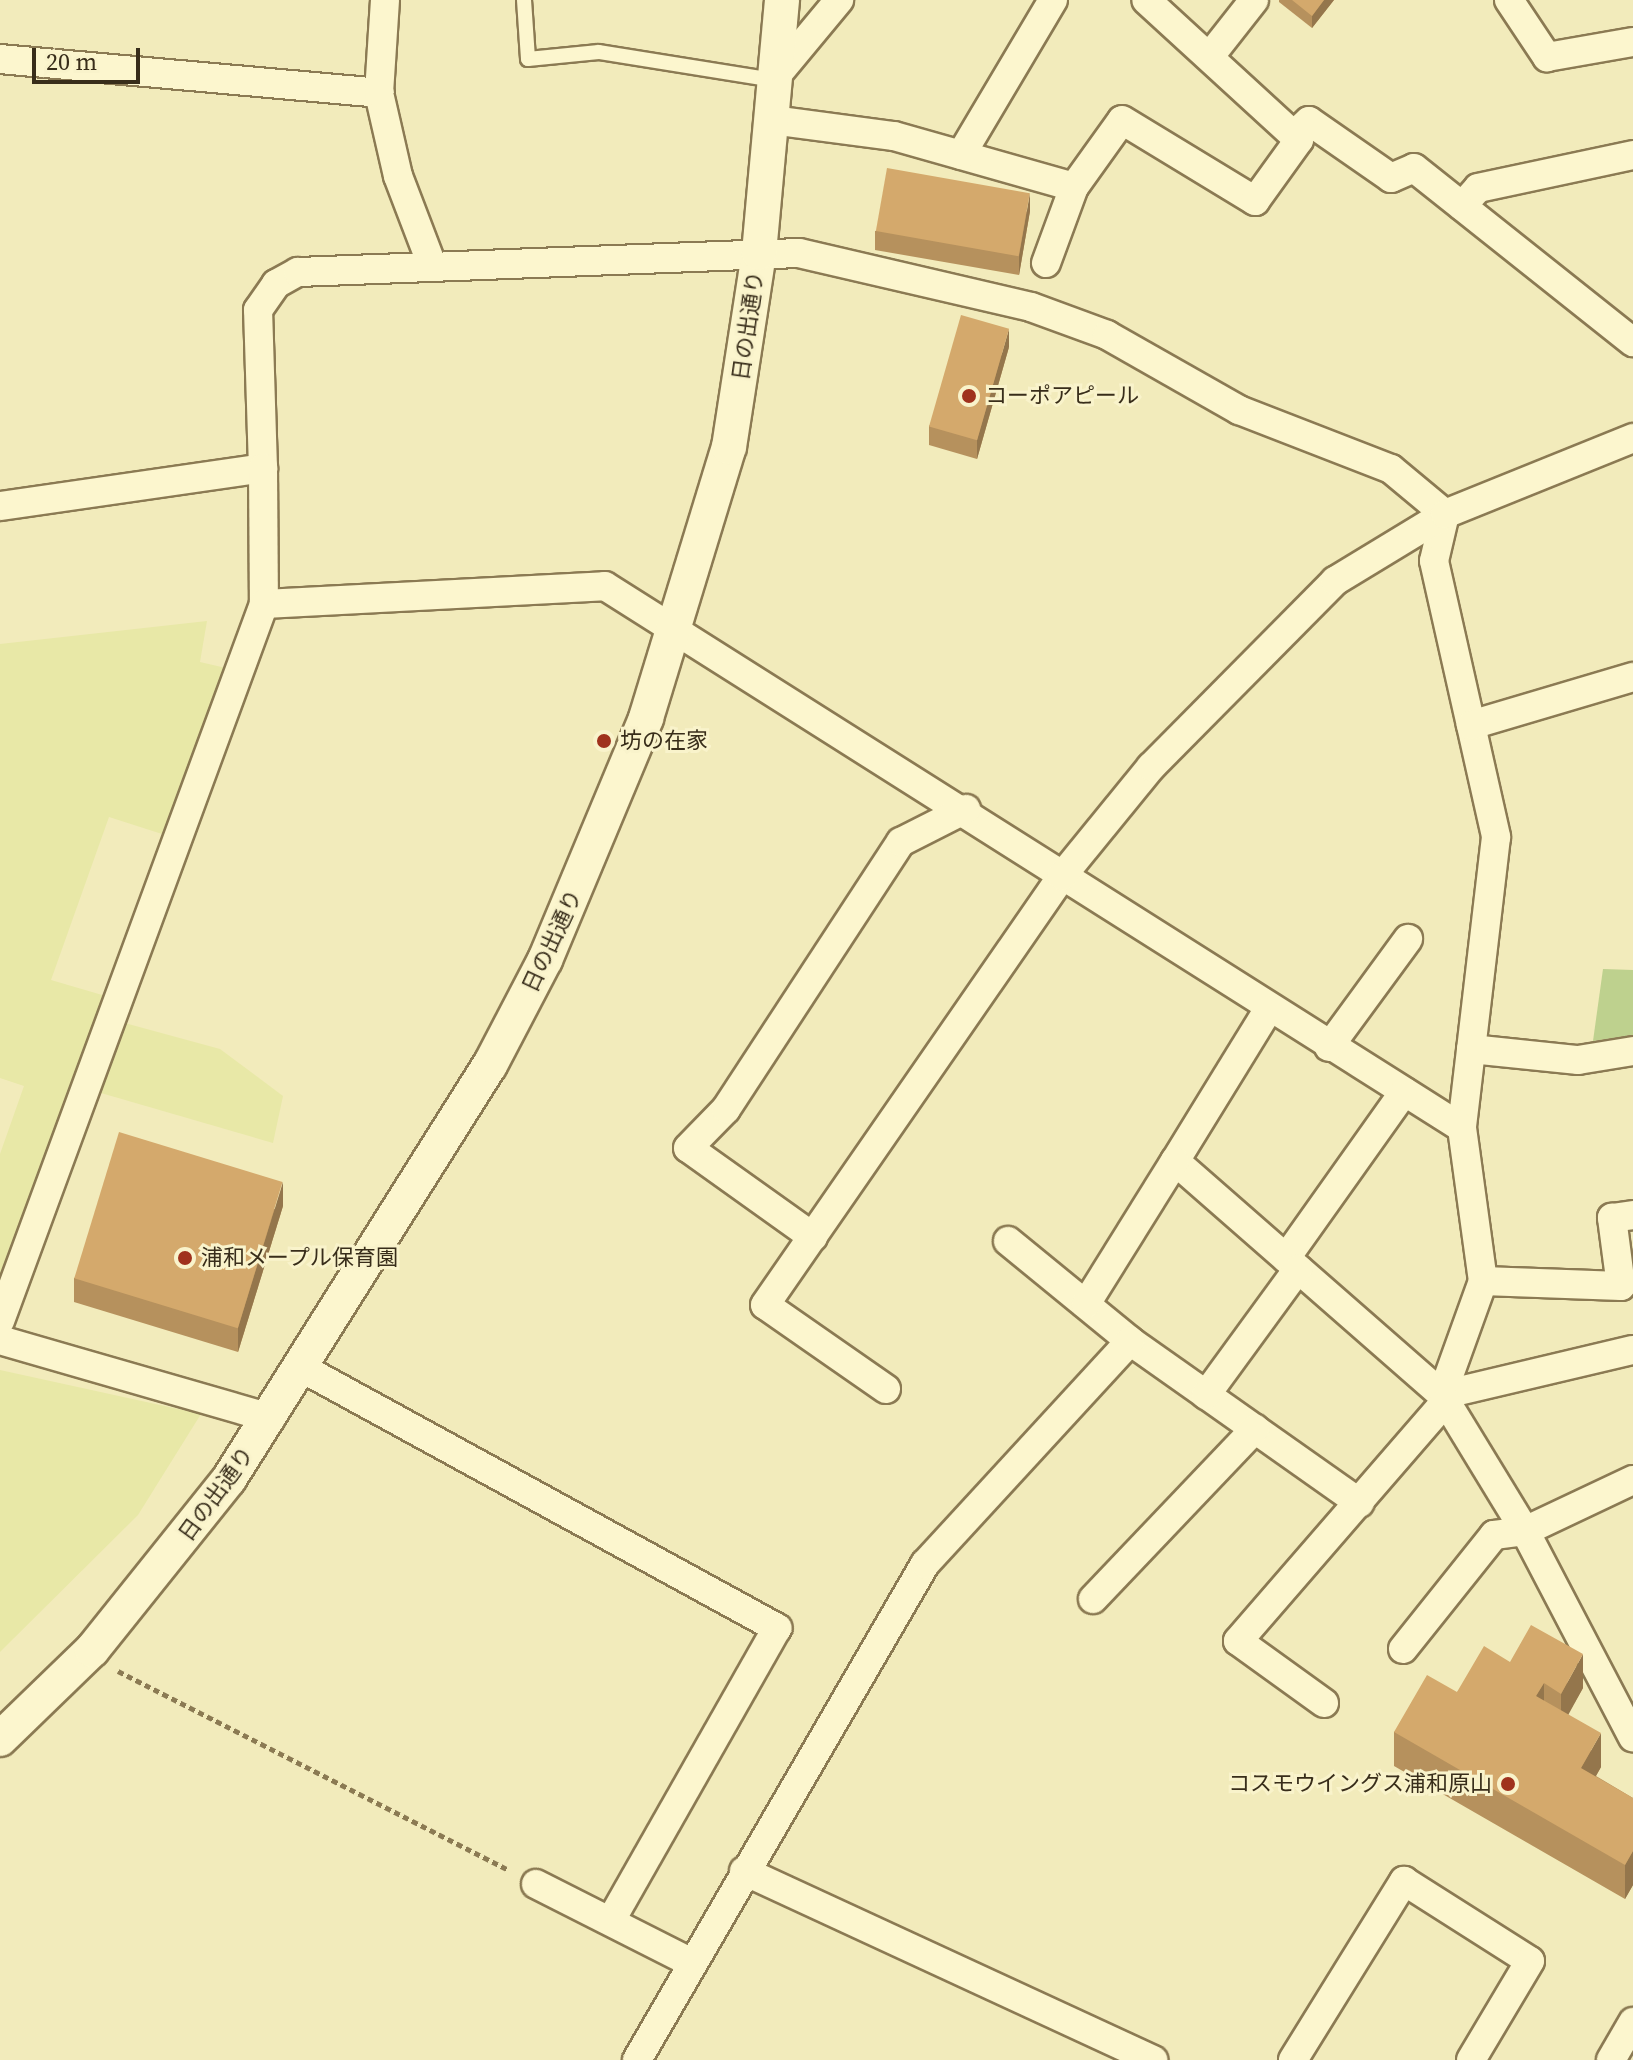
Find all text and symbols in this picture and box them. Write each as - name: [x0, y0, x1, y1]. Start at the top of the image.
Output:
- scale bar: [36, 32, 144, 82]
- text: 20 m: [46, 45, 97, 78]
- street label: 日の出通り: [727, 270, 769, 382]
- place label: コーポアピール: [985, 383, 1139, 409]
- marker: コーポアピール: [960, 387, 978, 405]
- place label: 坊の在家: [620, 728, 708, 754]
- marker: 坊の在家: [595, 732, 613, 750]
- street label: 日の出通り: [517, 886, 587, 996]
- place label: 浦和メープル保育園: [201, 1245, 399, 1271]
- marker: 浦和メープル保育園: [176, 1249, 194, 1267]
- street label: 日の出通り: [173, 1442, 259, 1546]
- place label: コスモウイングス浦和原山: [1228, 1771, 1492, 1797]
- marker: コスモウイングス浦和原山: [1499, 1775, 1517, 1793]

